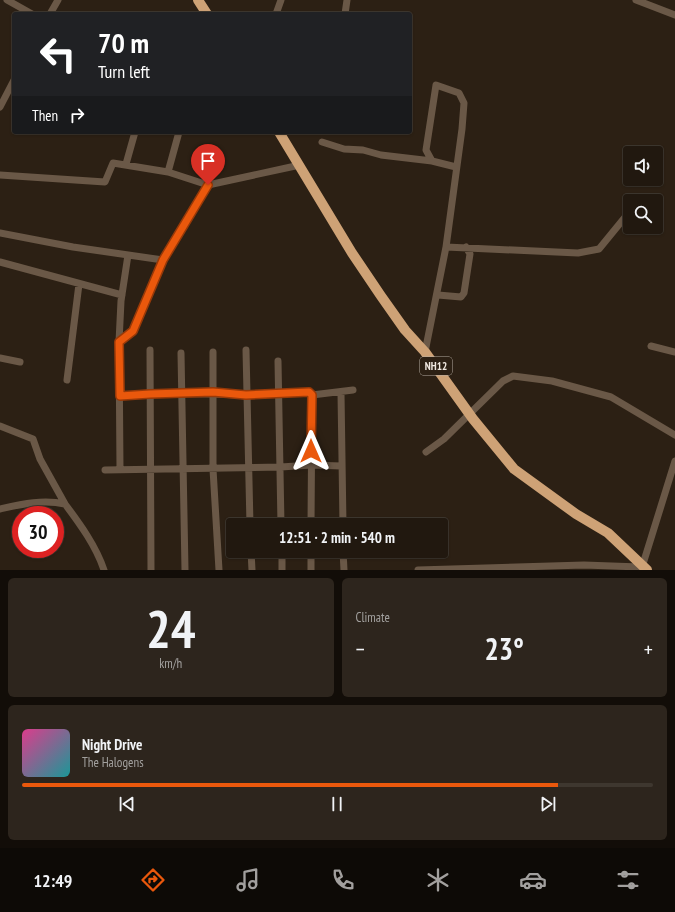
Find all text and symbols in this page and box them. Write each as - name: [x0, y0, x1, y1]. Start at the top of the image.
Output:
- text: 70 m: [98, 24, 149, 61]
- icon: left: [32, 28, 84, 80]
- text: Turn left: [98, 60, 150, 83]
- icon: right: [66, 104, 88, 126]
- text: Then: [32, 106, 58, 125]
- pin: [191, 144, 225, 185]
- map controls: [623, 146, 663, 234]
- button: sound: [623, 146, 663, 186]
- icon: arrive: [197, 150, 219, 172]
- button: search: [623, 194, 663, 234]
- road number: NH12: [420, 357, 452, 375]
- position arrow: [290, 430, 332, 472]
- speed limit sign: 30: [12, 506, 64, 558]
- text: 12:51 · 2 min · 540 m: [279, 528, 395, 547]
- text: 24: [146, 595, 196, 662]
- text: Climate: [356, 609, 390, 626]
- text: 23°: [484, 629, 524, 668]
- text: −: [356, 635, 365, 663]
- text: +: [644, 635, 653, 663]
- text: km/h: [159, 655, 182, 672]
- text: Night Drive: [82, 735, 142, 754]
- text: The Halogens: [82, 754, 144, 771]
- icon: previous: [116, 793, 138, 815]
- icon: pause: [326, 793, 348, 815]
- icon: next: [537, 793, 559, 815]
- icon: directions: [139, 866, 167, 894]
- icon: music: [234, 866, 262, 894]
- icon: phone: [329, 866, 357, 894]
- icon: climate: [424, 866, 452, 894]
- icon: car: [519, 866, 547, 894]
- icon: filters: [614, 866, 642, 894]
- text: 12:49: [33, 869, 72, 892]

